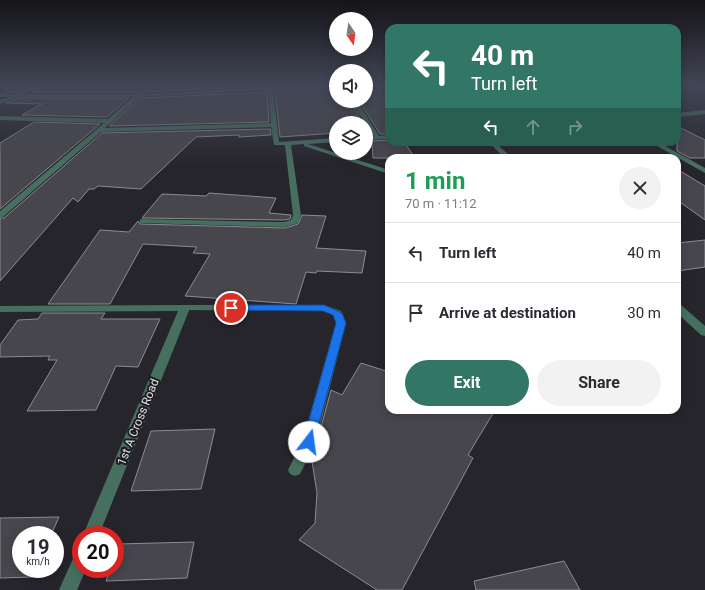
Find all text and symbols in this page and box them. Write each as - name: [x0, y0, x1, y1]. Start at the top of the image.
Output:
- north arrow: [329, 12, 373, 56]
- map controls: [329, 12, 373, 160]
- text: 40 m: [471, 39, 534, 72]
- icon: left: [405, 40, 457, 92]
- button: sound: [329, 64, 373, 108]
- text: Turn left: [471, 73, 537, 94]
- button: layers: [329, 116, 373, 160]
- icon: left: [480, 116, 502, 138]
- icon: ahead: [522, 116, 544, 138]
- icon: right: [564, 116, 586, 138]
- text: 1 min: [405, 167, 465, 195]
- button: close: [619, 167, 661, 209]
- text: 70 m · 11:12: [405, 196, 476, 211]
- icon: left: [405, 242, 427, 264]
- text: Turn left: [439, 244, 496, 262]
- text: 40 m: [627, 244, 661, 262]
- pin: [214, 291, 248, 325]
- icon: arrive: [220, 297, 242, 319]
- icon: arrive: [405, 302, 427, 324]
- text: Arrive at destination: [439, 304, 576, 322]
- text: 30 m: [627, 304, 661, 322]
- button: Exit: [405, 360, 529, 406]
- button: Share: [537, 360, 661, 406]
- street label: 1st A Cross Road: [114, 377, 162, 467]
- position arrow: [288, 421, 330, 463]
- speed limit sign: 20: [72, 526, 124, 578]
- text: 19: [27, 535, 49, 559]
- text: km/h: [26, 556, 50, 567]

